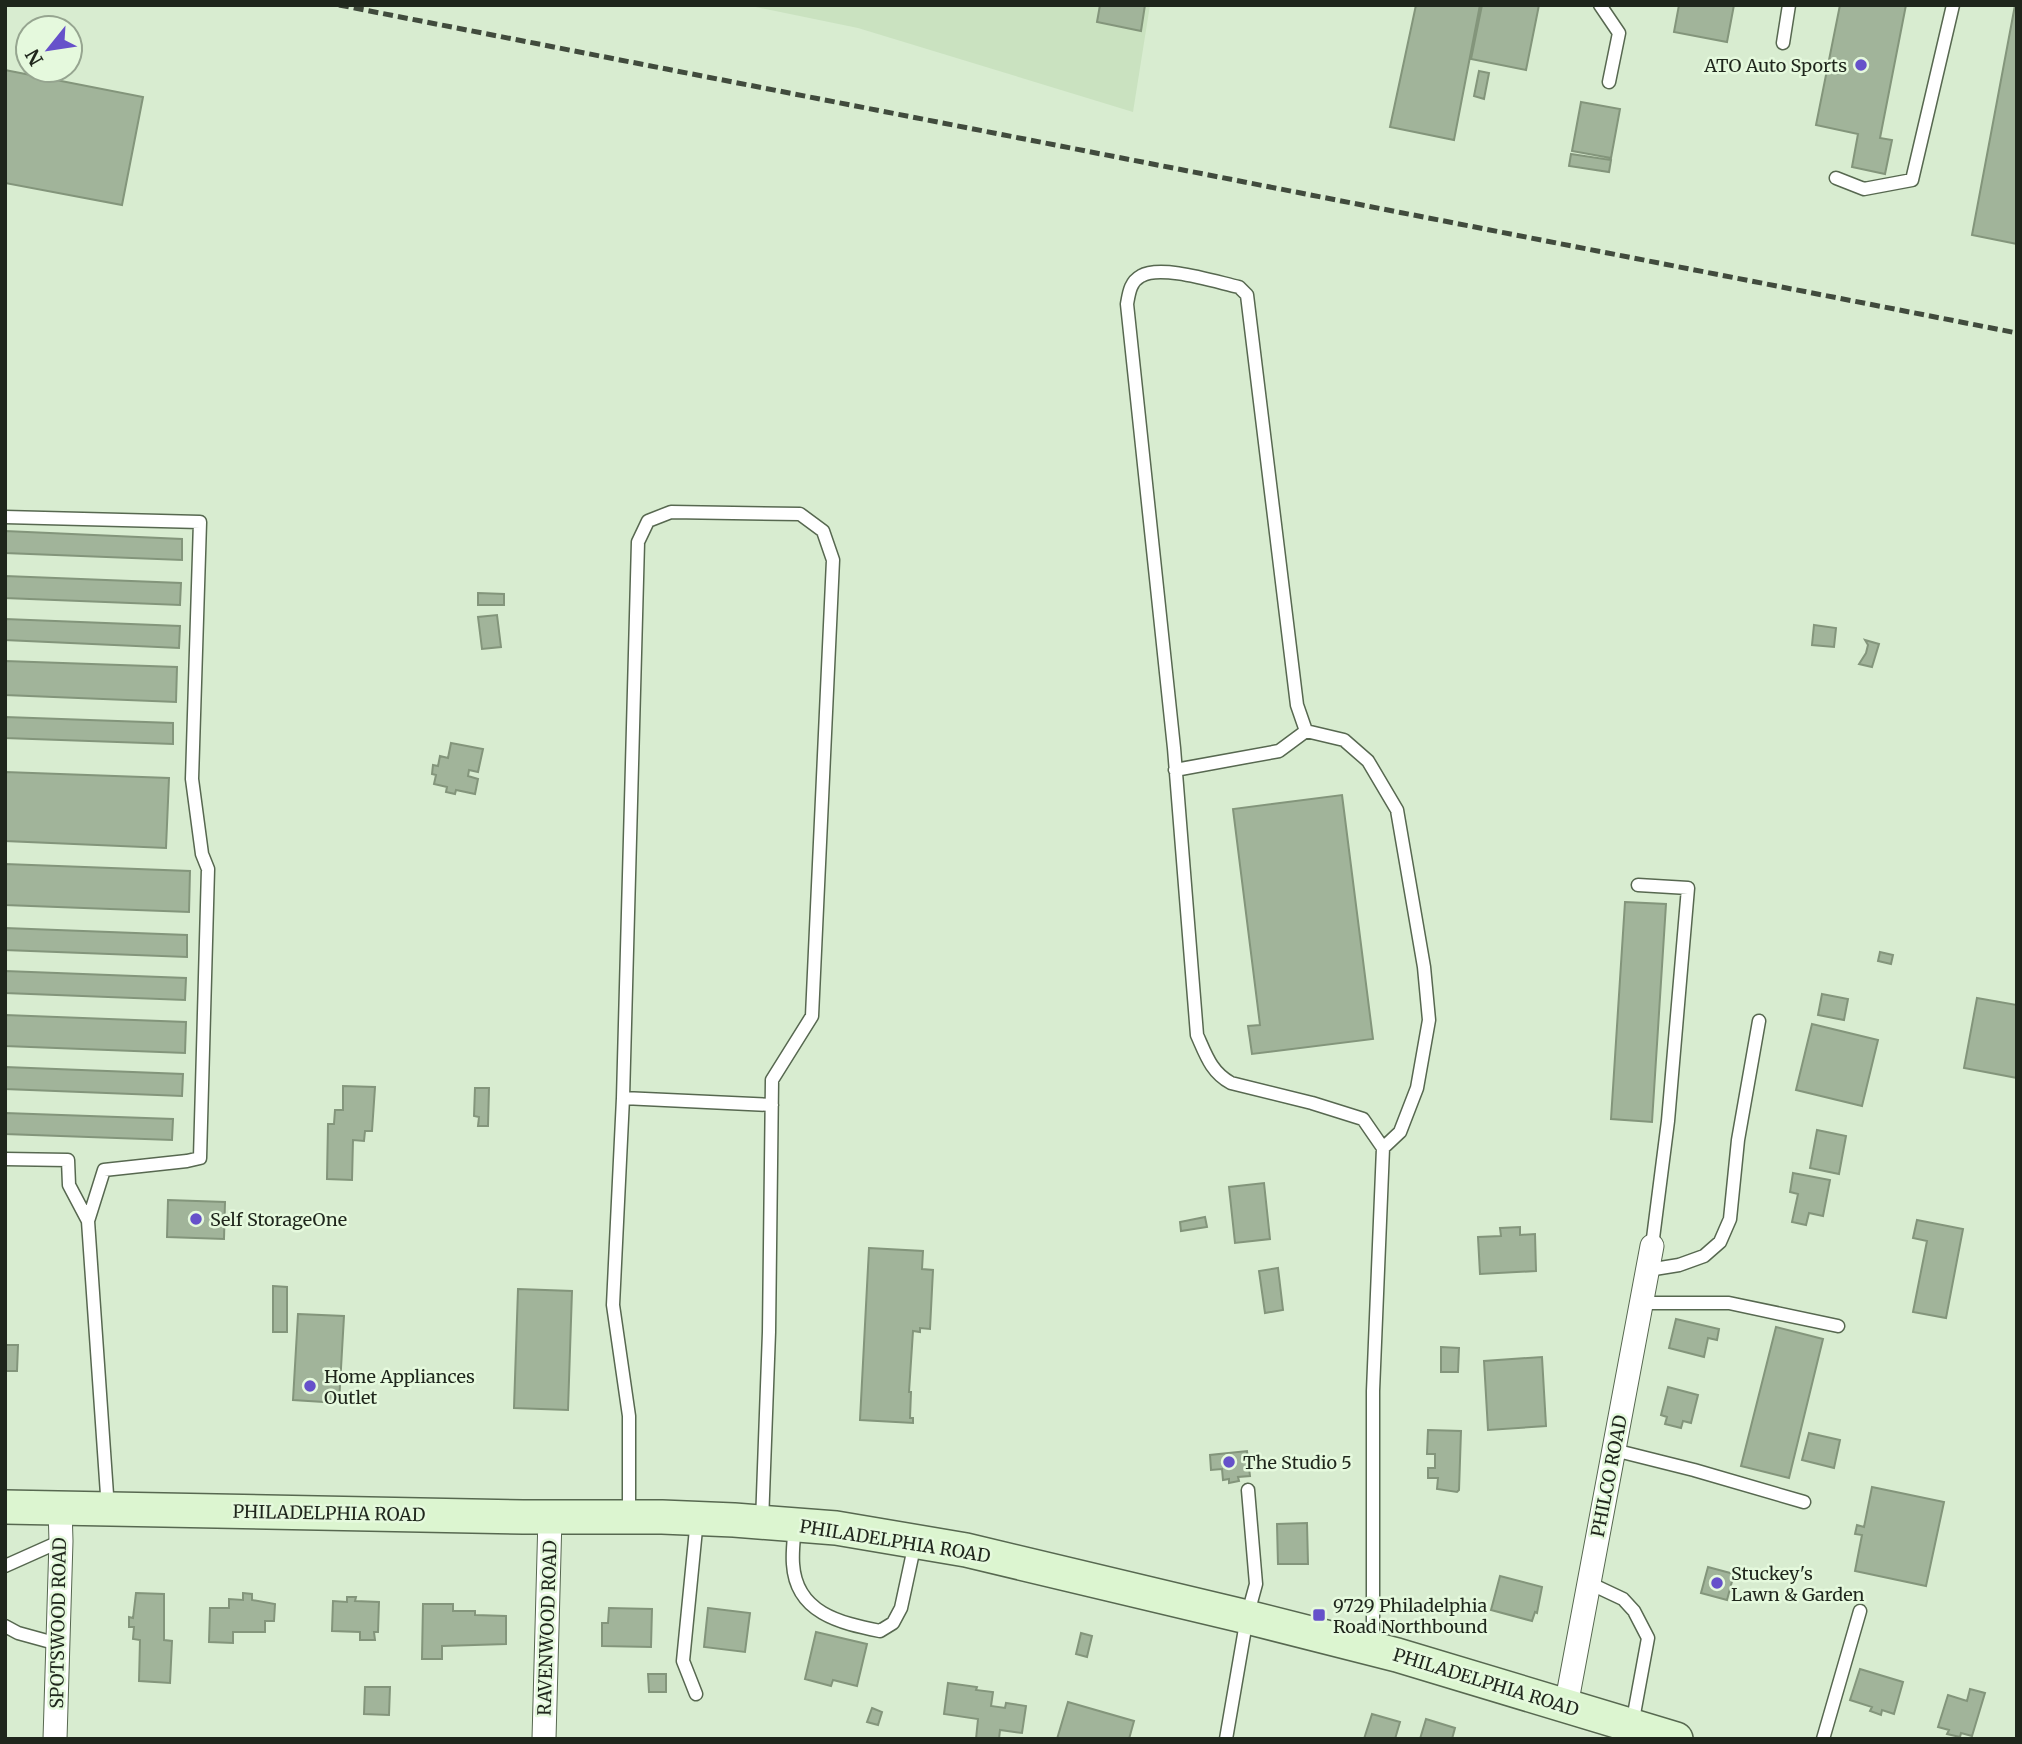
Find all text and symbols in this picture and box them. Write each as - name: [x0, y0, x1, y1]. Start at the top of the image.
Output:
- north arrow: [14, 14, 84, 84]
- text: N: [20, 45, 48, 70]
- place label: ATO Auto Sports: [1703, 54, 1847, 77]
- marker: ATO Auto Sports: [1853, 57, 1869, 73]
- place label: Self StorageOne: [210, 1208, 347, 1231]
- marker: Self StorageOne: [188, 1211, 204, 1227]
- place label: Home Appliances Outlet: [324, 1365, 475, 1409]
- marker: Home Appliances Outlet: [302, 1378, 318, 1394]
- street label: PHILCO ROAD: [1586, 1413, 1632, 1539]
- place label: The Studio 5: [1243, 1451, 1352, 1474]
- marker: The Studio 5: [1221, 1454, 1237, 1470]
- street label: PHILADELPHIA ROAD: [232, 1500, 426, 1526]
- street label: PHILADELPHIA ROAD: [798, 1515, 992, 1567]
- street label: SPOTSWOOD ROAD: [45, 1537, 71, 1709]
- street label: RAVENWOOD ROAD: [532, 1540, 562, 1716]
- place label: Stuckey's Lawn & Garden: [1731, 1562, 1865, 1606]
- marker: Stuckey's Lawn & Garden: [1709, 1575, 1725, 1591]
- place label: 9729 Philadelphia Road Northbound: [1333, 1594, 1488, 1638]
- marker: 9729 Philadelphia Road Northbound: [1311, 1607, 1327, 1623]
- street label: PHILADELPHIA ROAD: [1390, 1643, 1582, 1721]

